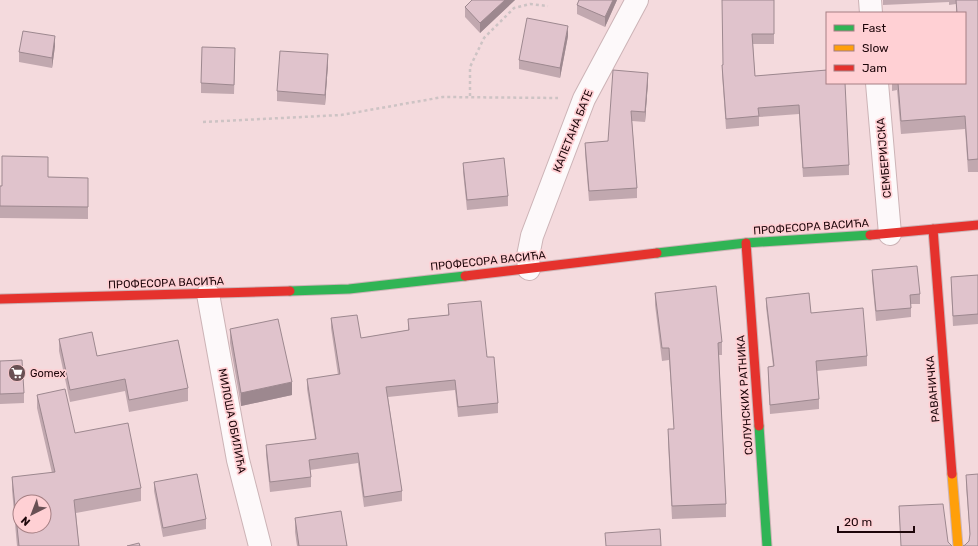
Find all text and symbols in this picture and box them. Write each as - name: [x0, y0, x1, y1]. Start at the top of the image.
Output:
- legend: [826, 12, 966, 84]
- text: Fast: [862, 21, 886, 35]
- text: Slow: [862, 41, 889, 55]
- text: Jam: [862, 61, 887, 75]
- street label: КАПЕТАНА БАТЕ: [550, 87, 596, 174]
- street label: СЕМБЕРИЈСКА: [874, 117, 894, 199]
- street label: ПРОФЕСОРА ВАСИЋА: [753, 216, 870, 238]
- street label: ПРОФЕСОРА ВАСИЋА: [430, 248, 547, 274]
- street label: ПРОФЕСОРА ВАСИЋА: [108, 274, 225, 292]
- street label: СОЛУНСКИХ РАТНИКА: [734, 334, 756, 455]
- street label: РАВАНИЧКА: [924, 355, 942, 423]
- supermarket icon: Gomex: [7, 363, 27, 383]
- place label: Gomex: [30, 367, 66, 380]
- street label: МИЛОША ОБИЛИЋА: [215, 367, 249, 475]
- north arrow: [12, 494, 52, 534]
- scale bar: [838, 508, 914, 534]
- text: N: [18, 514, 33, 529]
- text: 20 m: [844, 515, 872, 529]

